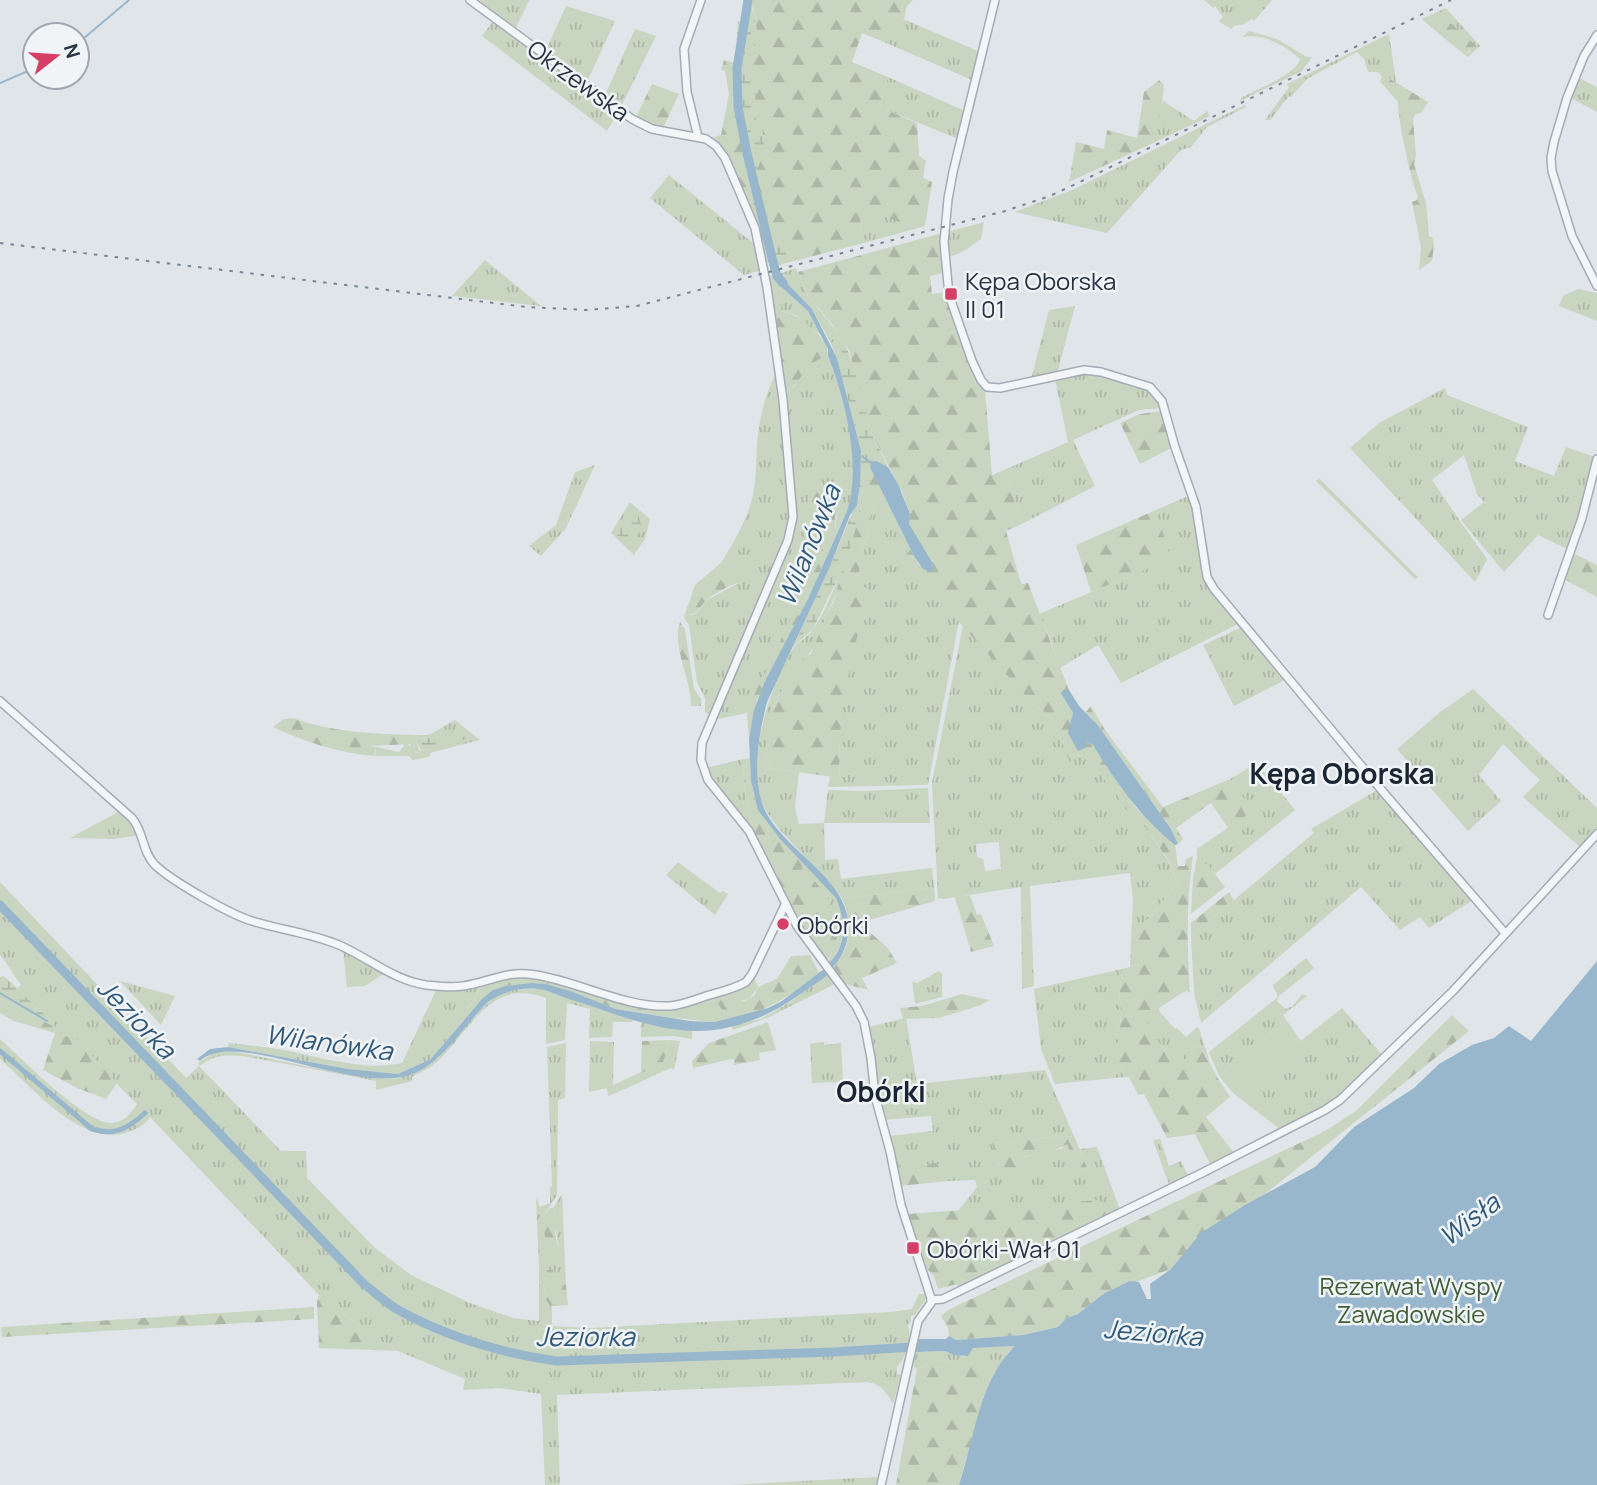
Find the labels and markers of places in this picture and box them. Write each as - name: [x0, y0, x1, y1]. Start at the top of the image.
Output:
- place label: Kępa Oborska II 01: [965, 264, 1116, 325]
- marker: Kępa Oborska II 01: [943, 286, 959, 302]
- place label: Obórki: [797, 908, 869, 941]
- marker: Obórki: [775, 916, 791, 932]
- place label: Obórki-Wał 01: [927, 1232, 1080, 1265]
- marker: Obórki-Wał 01: [905, 1240, 921, 1256]

